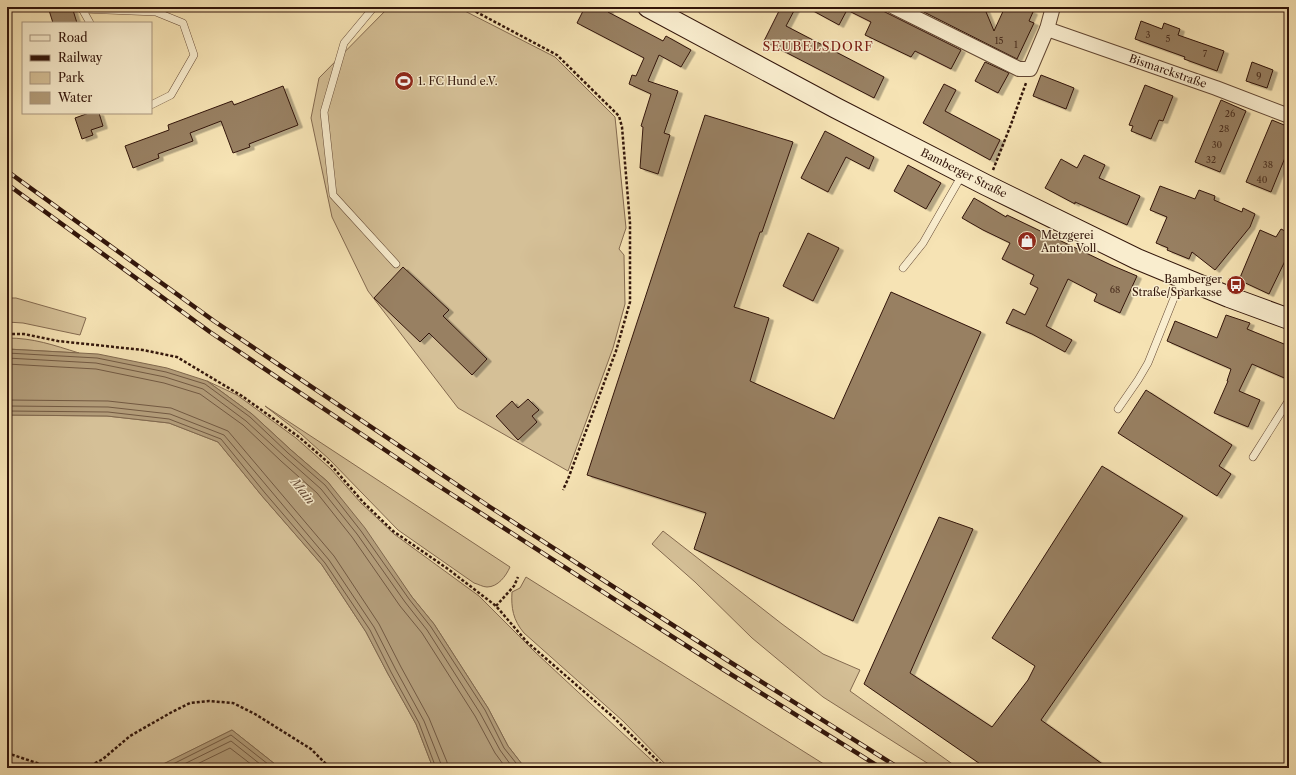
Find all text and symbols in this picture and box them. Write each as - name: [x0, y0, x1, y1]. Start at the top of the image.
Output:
- legend: [22, 22, 152, 114]
- house number: 3: [1146, 29, 1151, 40]
- text: Road: [58, 30, 88, 45]
- house number: 5: [1166, 33, 1171, 44]
- house number: 15: [995, 35, 1003, 46]
- district label: SEUBELSDORF: [762, 38, 874, 54]
- house number: 1: [1014, 39, 1018, 50]
- house number: 7: [1203, 48, 1208, 59]
- text: Railway: [58, 50, 103, 65]
- street label: Bismarckstraße: [1127, 51, 1209, 91]
- text: Park: [58, 70, 85, 85]
- sports icon: 1. FC Hund e.V.: [393, 70, 415, 92]
- house number: 9: [1256, 70, 1262, 81]
- place label: 1. FC Hund e.V.: [418, 74, 498, 88]
- text: Water: [57, 90, 92, 105]
- house number: 26: [1225, 108, 1235, 119]
- house number: 28: [1219, 123, 1229, 134]
- house number: 30: [1212, 139, 1223, 150]
- street label: Bamberger Straße: [918, 145, 1010, 201]
- house number: 32: [1206, 154, 1216, 165]
- house number: 38: [1263, 159, 1273, 170]
- house number: 40: [1257, 174, 1268, 185]
- place label: Metzgerei Anton Voll: [1040, 228, 1097, 255]
- shop icon: Metzgerei Anton Voll: [1016, 230, 1038, 252]
- place label: Bamberger Straße/Sparkasse: [1132, 272, 1222, 299]
- bus stop icon: Bamberger Straße/Sparkasse: [1225, 274, 1247, 296]
- house number: 68: [1110, 284, 1120, 295]
- water label: Main: [287, 473, 318, 507]

